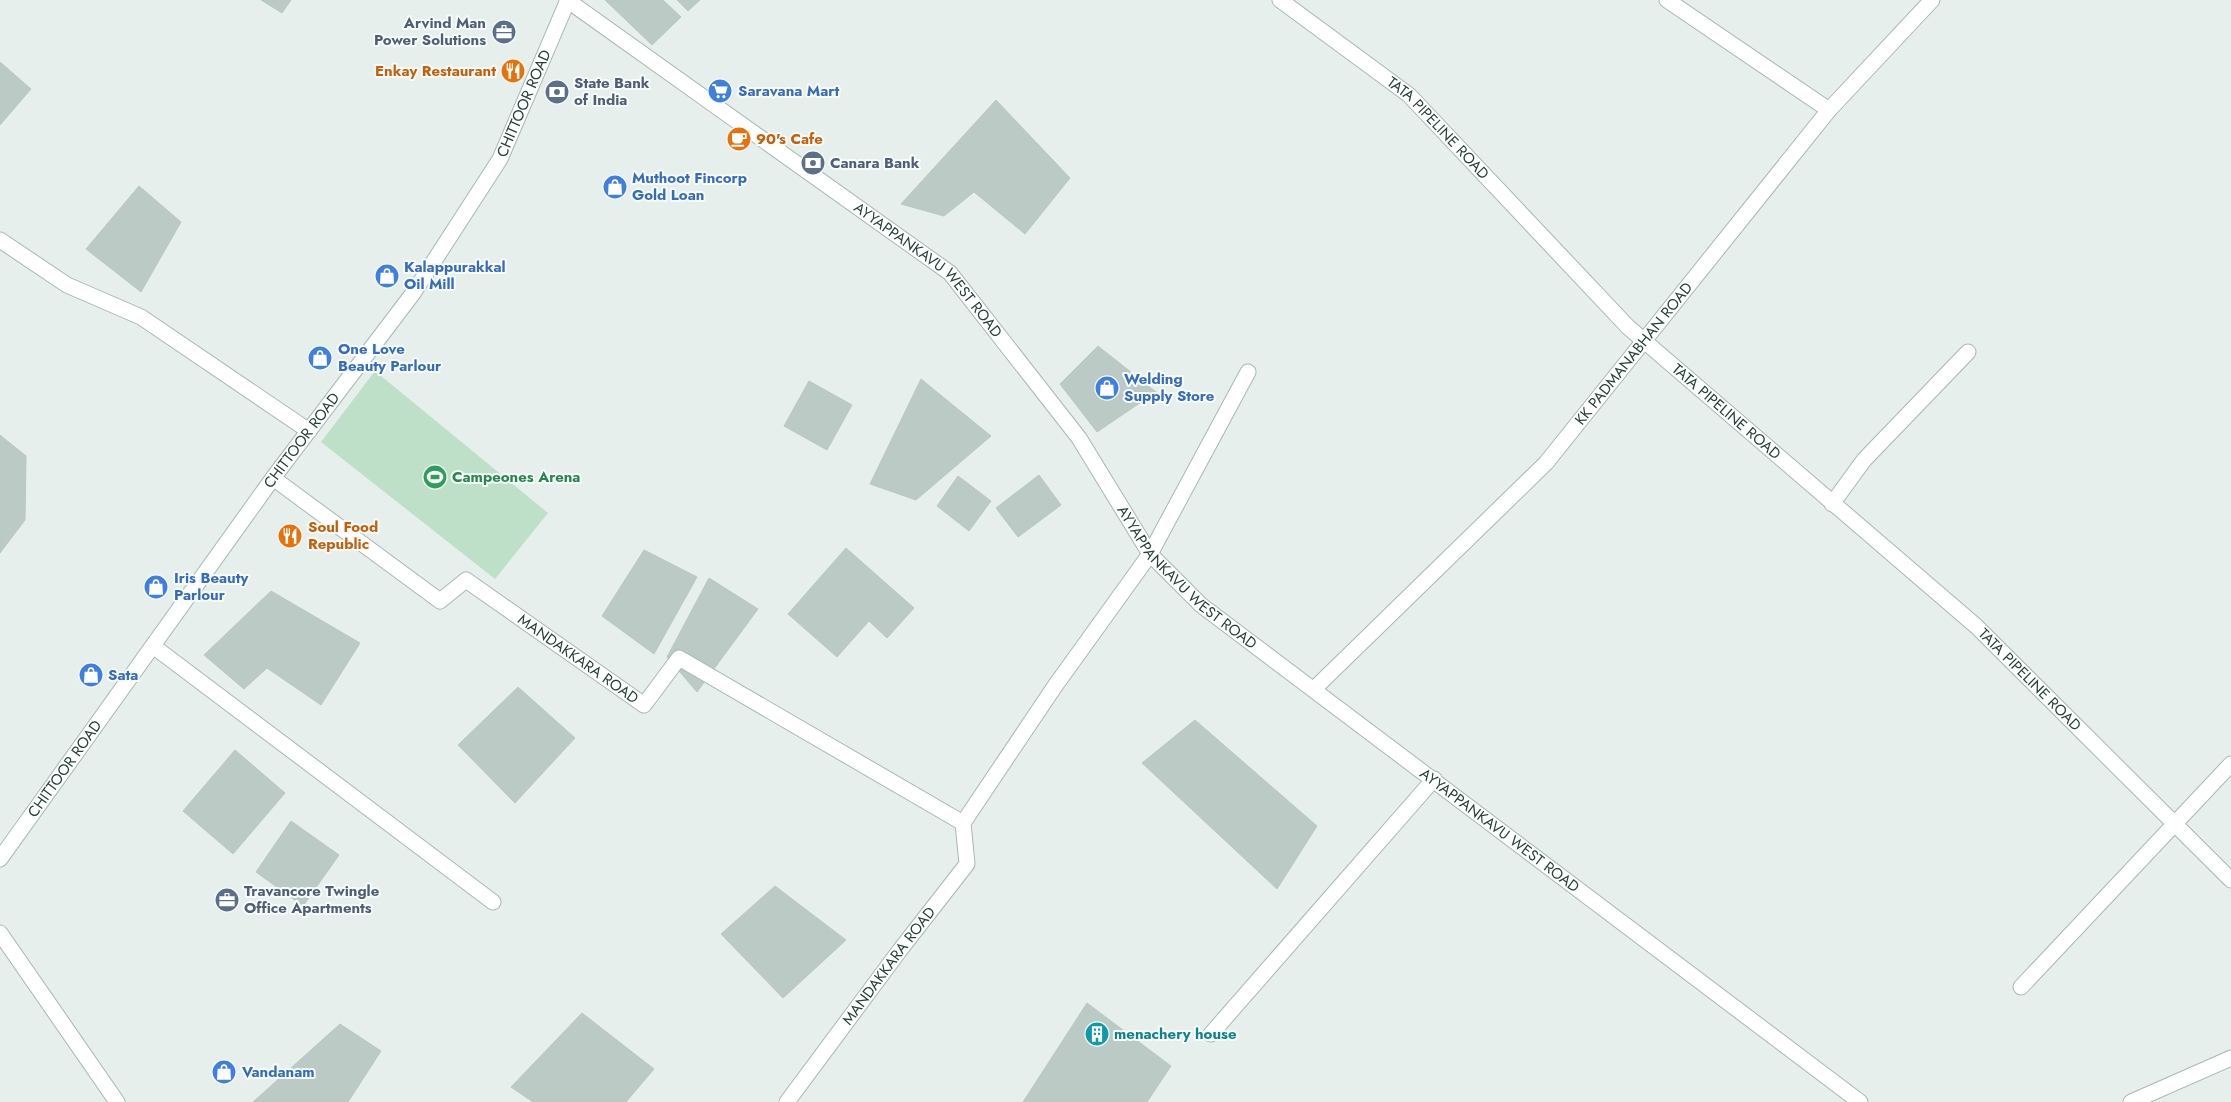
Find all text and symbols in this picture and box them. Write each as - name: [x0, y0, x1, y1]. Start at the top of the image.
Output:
- place label: Arvind Man Power Solutions: [374, 12, 486, 51]
- office icon: Arvind Man Power Solutions: [491, 19, 517, 45]
- street label: CHITTOOR ROAD: [491, 46, 557, 161]
- restaurant icon: Enkay Restaurant: [500, 58, 526, 84]
- place label: Enkay Restaurant: [375, 60, 496, 82]
- street label: TATA PIPELINE ROAD: [1382, 71, 1494, 184]
- place label: State Bank of India: [574, 72, 650, 111]
- supermarket icon: Saravana Mart: [707, 78, 733, 104]
- bank icon: State Bank of India: [544, 79, 570, 105]
- place label: Saravana Mart: [738, 80, 839, 102]
- cafe icon: 90's Cafe: [726, 126, 752, 152]
- place label: 90's Cafe: [756, 128, 823, 150]
- bank icon: Canara Bank: [800, 150, 826, 176]
- place label: Canara Bank: [830, 152, 920, 174]
- place label: Muthoot Fincorp Gold Loan: [632, 167, 747, 206]
- shop icon: Muthoot Fincorp Gold Loan: [602, 174, 628, 200]
- street label: AYYAPPANKAVU WEST ROAD: [849, 197, 1007, 342]
- place label: Kalappurakkal Oil Mill: [404, 256, 506, 295]
- shop icon: Kalappurakkal Oil Mill: [374, 263, 400, 289]
- street label: KK PADMANABHAN ROAD: [1570, 278, 1698, 430]
- place label: One Love Beauty Parlour: [338, 338, 442, 377]
- shop icon: One Love Beauty Parlour: [307, 345, 333, 371]
- street label: TATA PIPELINE ROAD: [1667, 358, 1786, 465]
- place label: Welding Supply Store: [1124, 368, 1215, 407]
- shop icon: Welding Supply Store: [1094, 375, 1120, 401]
- street label: CHITTOOR ROAD: [258, 388, 345, 493]
- sports icon: Campeones Arena: [422, 464, 448, 490]
- place label: Campeones Arena: [452, 466, 580, 488]
- street label: AYYAPPANKAVU WEST ROAD: [1112, 501, 1262, 654]
- place label: Soul Food Republic: [308, 516, 378, 555]
- restaurant icon: Soul Food Republic: [277, 523, 303, 549]
- place label: Iris Beauty Parlour: [174, 567, 248, 606]
- shop icon: Iris Beauty Parlour: [143, 574, 169, 600]
- street label: MANDAKKARA ROAD: [513, 609, 643, 709]
- street label: TATA PIPELINE ROAD: [1973, 623, 2086, 736]
- shop icon: Sata: [78, 662, 104, 688]
- place label: Sata: [108, 664, 138, 686]
- street label: CHITTOOR ROAD: [22, 716, 107, 822]
- street label: AYYAPPANKAVU WEST ROAD: [1415, 763, 1584, 898]
- place label: Travancore Twingle Office Apartments: [244, 880, 380, 919]
- office icon: Travancore Twingle Office Apartments: [214, 887, 240, 913]
- street label: MANDAKKARA ROAD: [837, 902, 941, 1030]
- building icon: menachery house: [1084, 1021, 1110, 1047]
- place label: menachery house: [1114, 1023, 1237, 1045]
- shop icon: Vandanam: [211, 1059, 237, 1085]
- place label: Vandanam: [241, 1061, 315, 1083]

